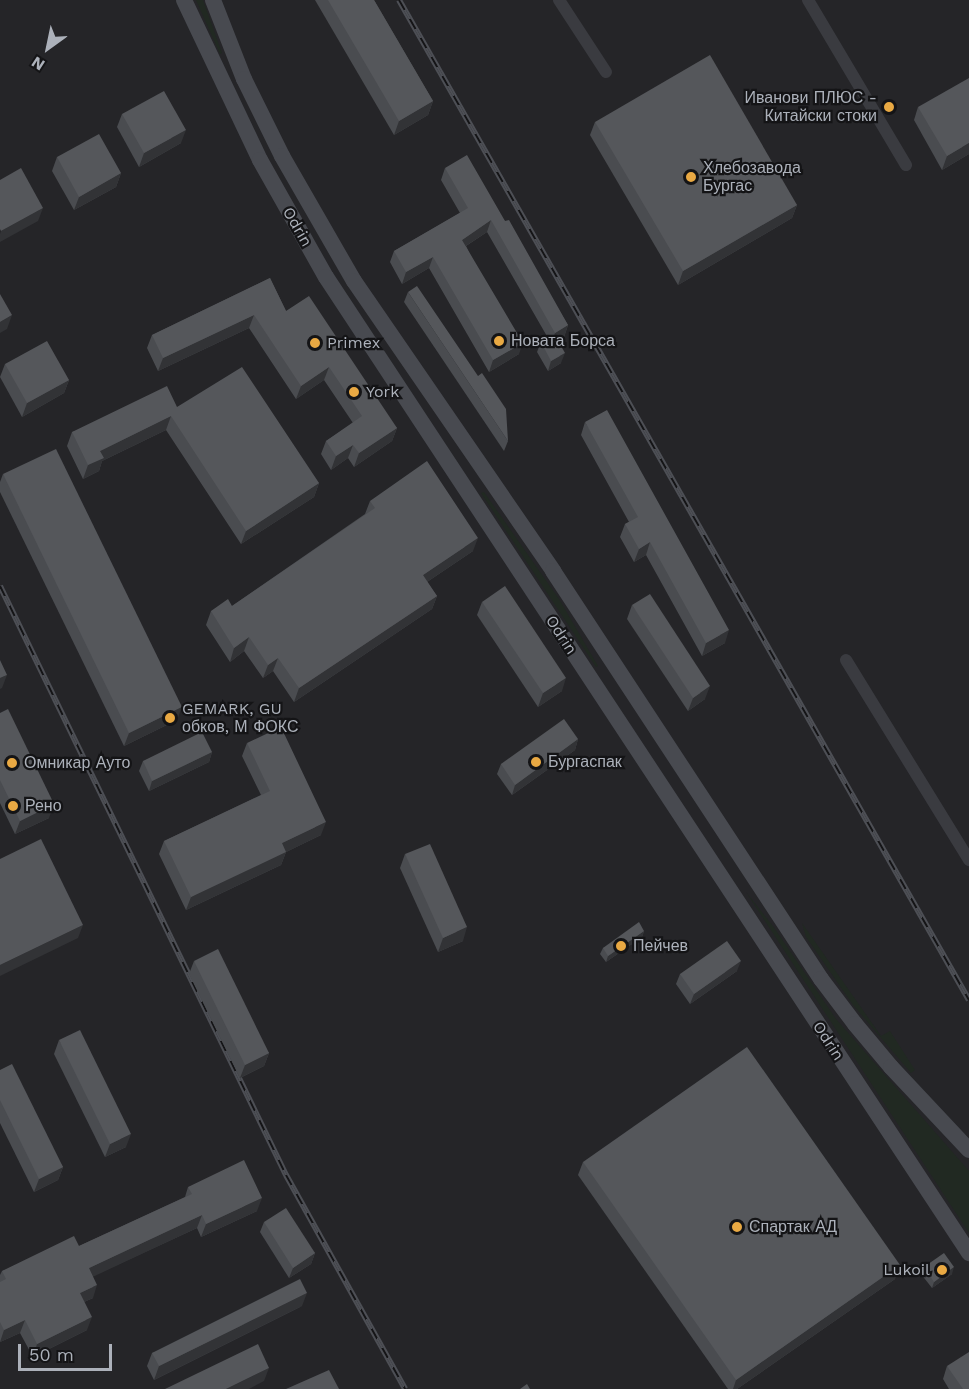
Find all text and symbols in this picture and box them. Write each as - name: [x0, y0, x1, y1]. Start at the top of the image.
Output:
- north arrow: [18, 18, 78, 78]
- text: N: [28, 52, 48, 75]
- place label: Иванови ПЛЮС - Китайски стоки: [744, 88, 877, 126]
- marker: Иванови ПЛЮС - Китайски стоки: [882, 100, 896, 114]
- place label: Хлебозавода Бургас: [703, 158, 801, 196]
- marker: Хлебозавода Бургас: [684, 170, 698, 184]
- street label: Odrin: [278, 204, 316, 250]
- place label: Новата Борса: [511, 331, 615, 351]
- place label: Primex: [327, 333, 380, 353]
- marker: Новата Борса: [492, 334, 506, 348]
- marker: Primex: [308, 336, 322, 350]
- place label: York: [366, 382, 399, 402]
- marker: York: [347, 385, 361, 399]
- street label: Odrin: [541, 612, 581, 658]
- place label: GEMARK, GU обков, М ФОКС: [182, 699, 298, 737]
- marker: GEMARK, GU обков, М ФОКС: [163, 711, 177, 725]
- place label: Бургаспак: [548, 752, 622, 772]
- place label: Омникар Ауто: [24, 753, 130, 773]
- marker: Бургаспак: [529, 755, 543, 769]
- marker: Омникар Ауто: [5, 756, 19, 770]
- place label: Рено: [25, 796, 62, 816]
- marker: Рено: [6, 799, 20, 813]
- place label: Пейчев: [633, 936, 688, 956]
- marker: Пейчев: [614, 939, 628, 953]
- street label: Odrin: [808, 1018, 848, 1064]
- place label: Спартак АД: [749, 1217, 837, 1237]
- marker: Спартак АД: [730, 1220, 744, 1234]
- place label: Lukoil: [883, 1260, 930, 1280]
- marker: Lukoil: [935, 1263, 949, 1277]
- scale bar: [21, 1332, 116, 1370]
- text: 50 m: [29, 1344, 74, 1365]

